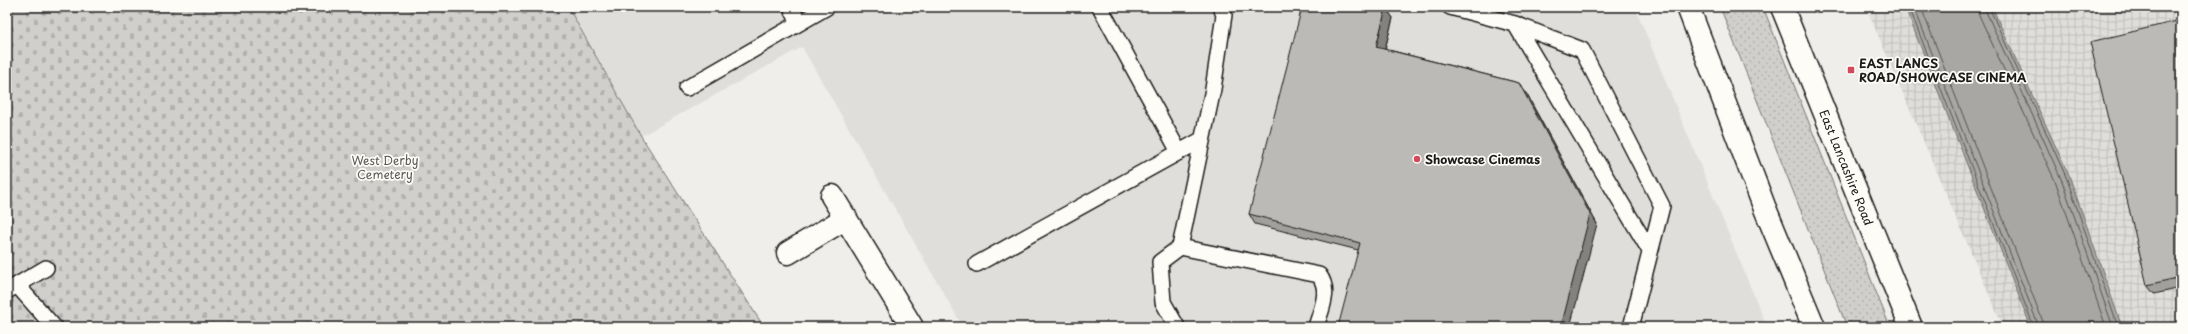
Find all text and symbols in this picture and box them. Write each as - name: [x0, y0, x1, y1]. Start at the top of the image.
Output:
- place label: EAST LANCS ROAD/SHOWCASE CINEMA: [1859, 54, 2027, 86]
- marker: EAST LANCS ROAD/SHOWCASE CINEMA: [1846, 65, 1856, 75]
- street label: East Lancashire Road: [1815, 107, 1878, 228]
- place label: Showcase Cinemas: [1425, 150, 1540, 168]
- park label: West Derby Cemetery: [351, 151, 419, 183]
- marker: Showcase Cinemas: [1412, 154, 1422, 164]

